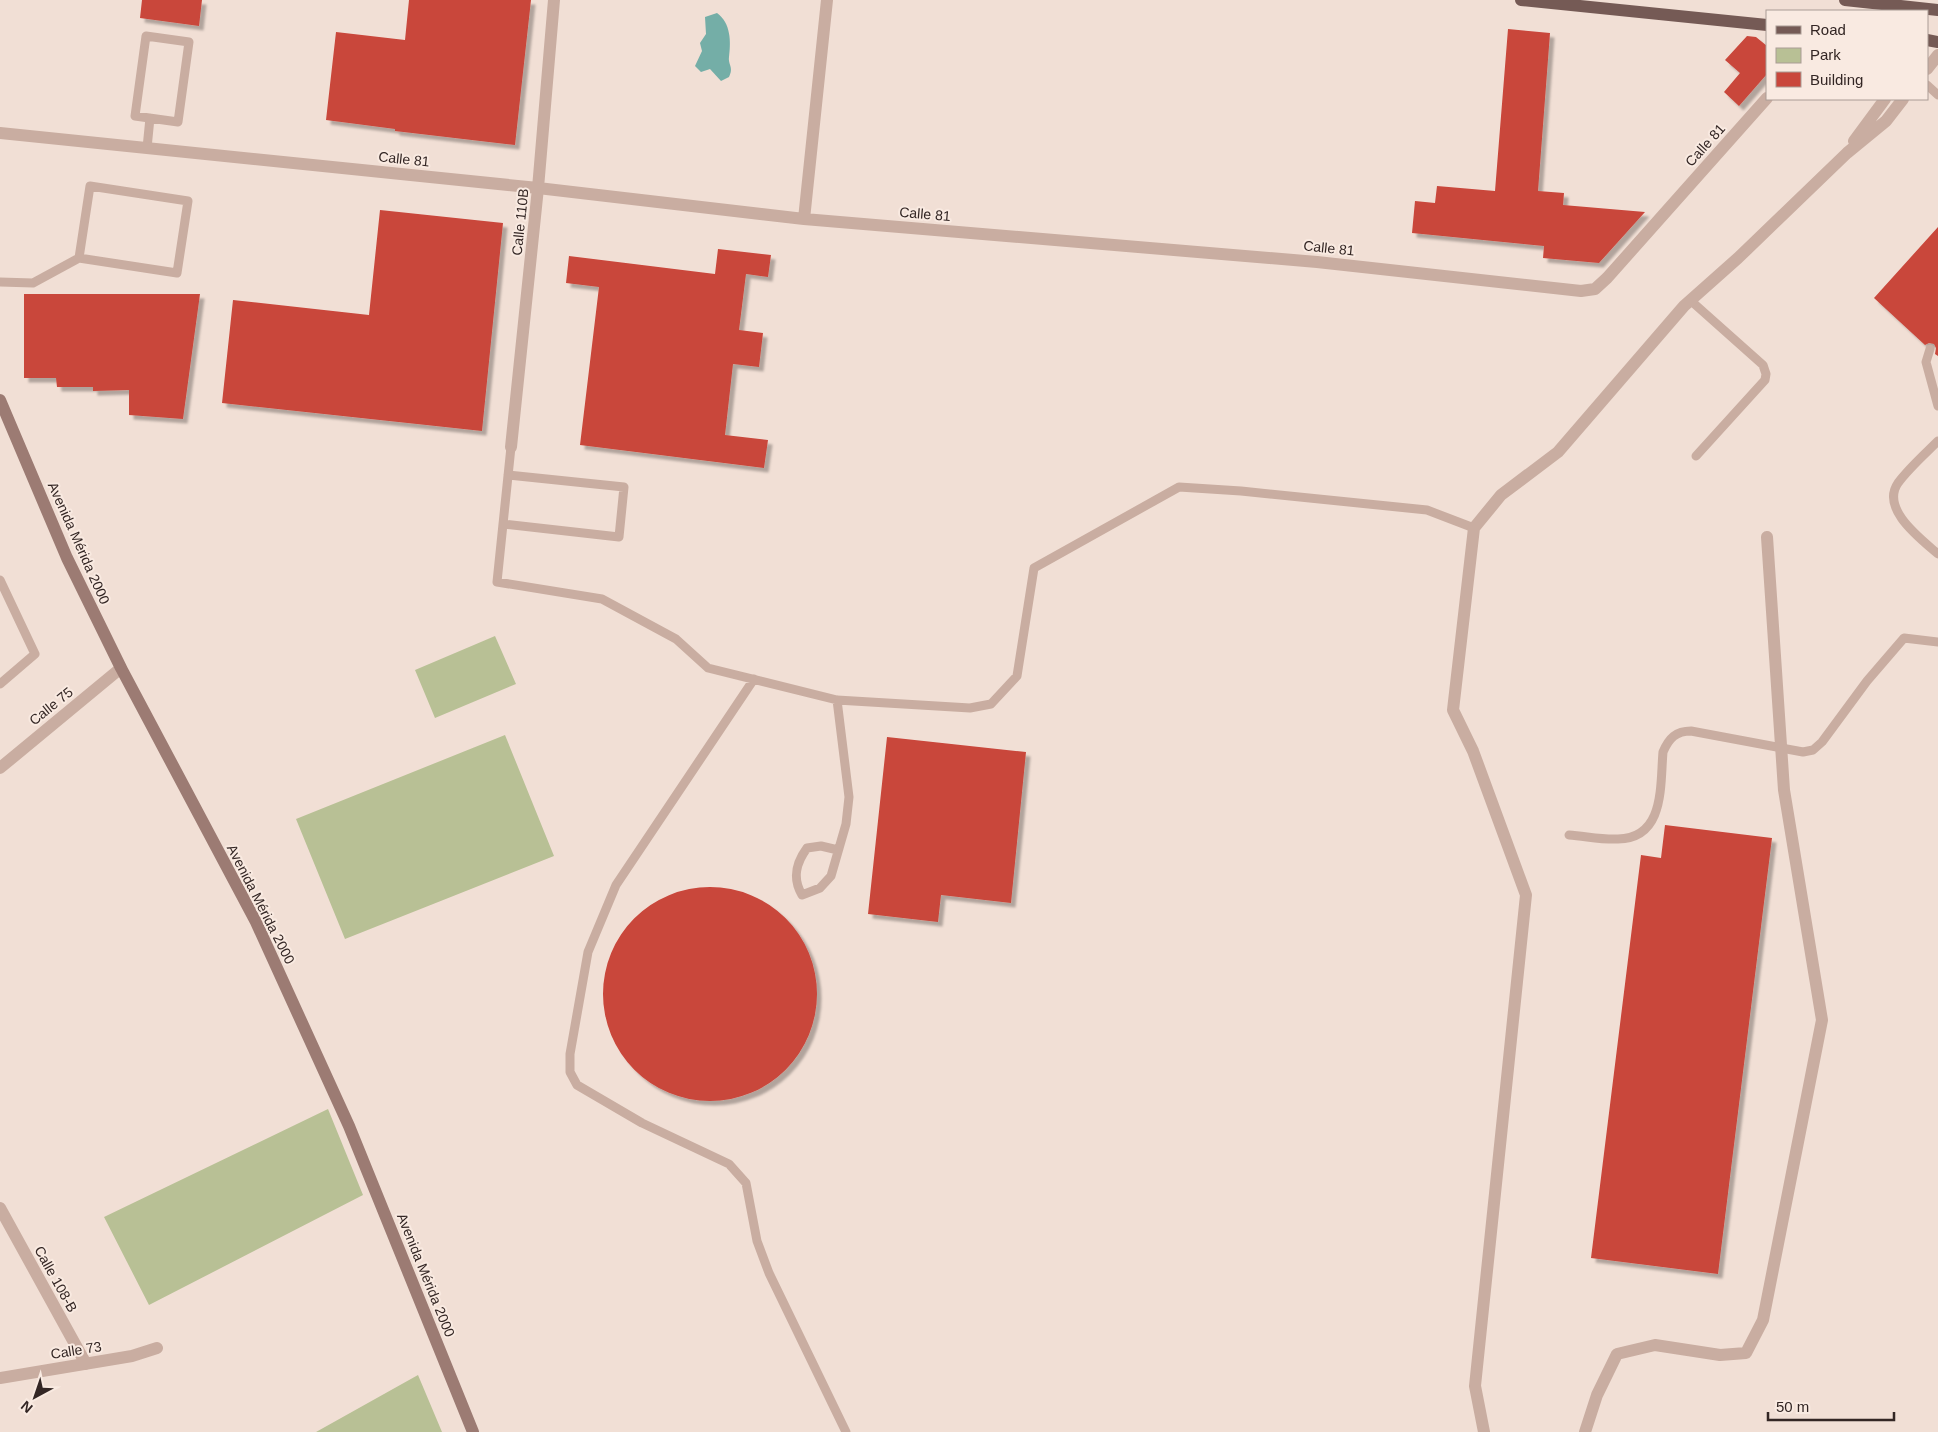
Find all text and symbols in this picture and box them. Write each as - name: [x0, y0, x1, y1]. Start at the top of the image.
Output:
- legend: [1766, 10, 1928, 100]
- text: Road: [1810, 21, 1846, 38]
- text: Park: [1810, 46, 1841, 63]
- text: Building: [1810, 71, 1863, 88]
- street label: Calle 81: [1682, 120, 1728, 169]
- street label: Calle 81: [378, 148, 431, 170]
- street label: Calle 110B: [509, 188, 531, 256]
- street label: Calle 81: [899, 204, 951, 224]
- street label: Calle 81: [1303, 237, 1356, 259]
- street label: Avenida Mérida 2000: [45, 479, 113, 607]
- street label: Calle 75: [26, 683, 76, 728]
- street label: Avenida Mérida 2000: [224, 842, 298, 967]
- street label: Avenida Mérida 2000: [394, 1211, 458, 1339]
- street label: Calle 108-B: [31, 1243, 81, 1315]
- street label: Calle 73: [49, 1338, 103, 1362]
- north arrow: [10, 1372, 60, 1422]
- scale bar: [1768, 1390, 1894, 1422]
- text: N: [18, 1398, 36, 1416]
- text: 50 m: [1776, 1398, 1809, 1415]

